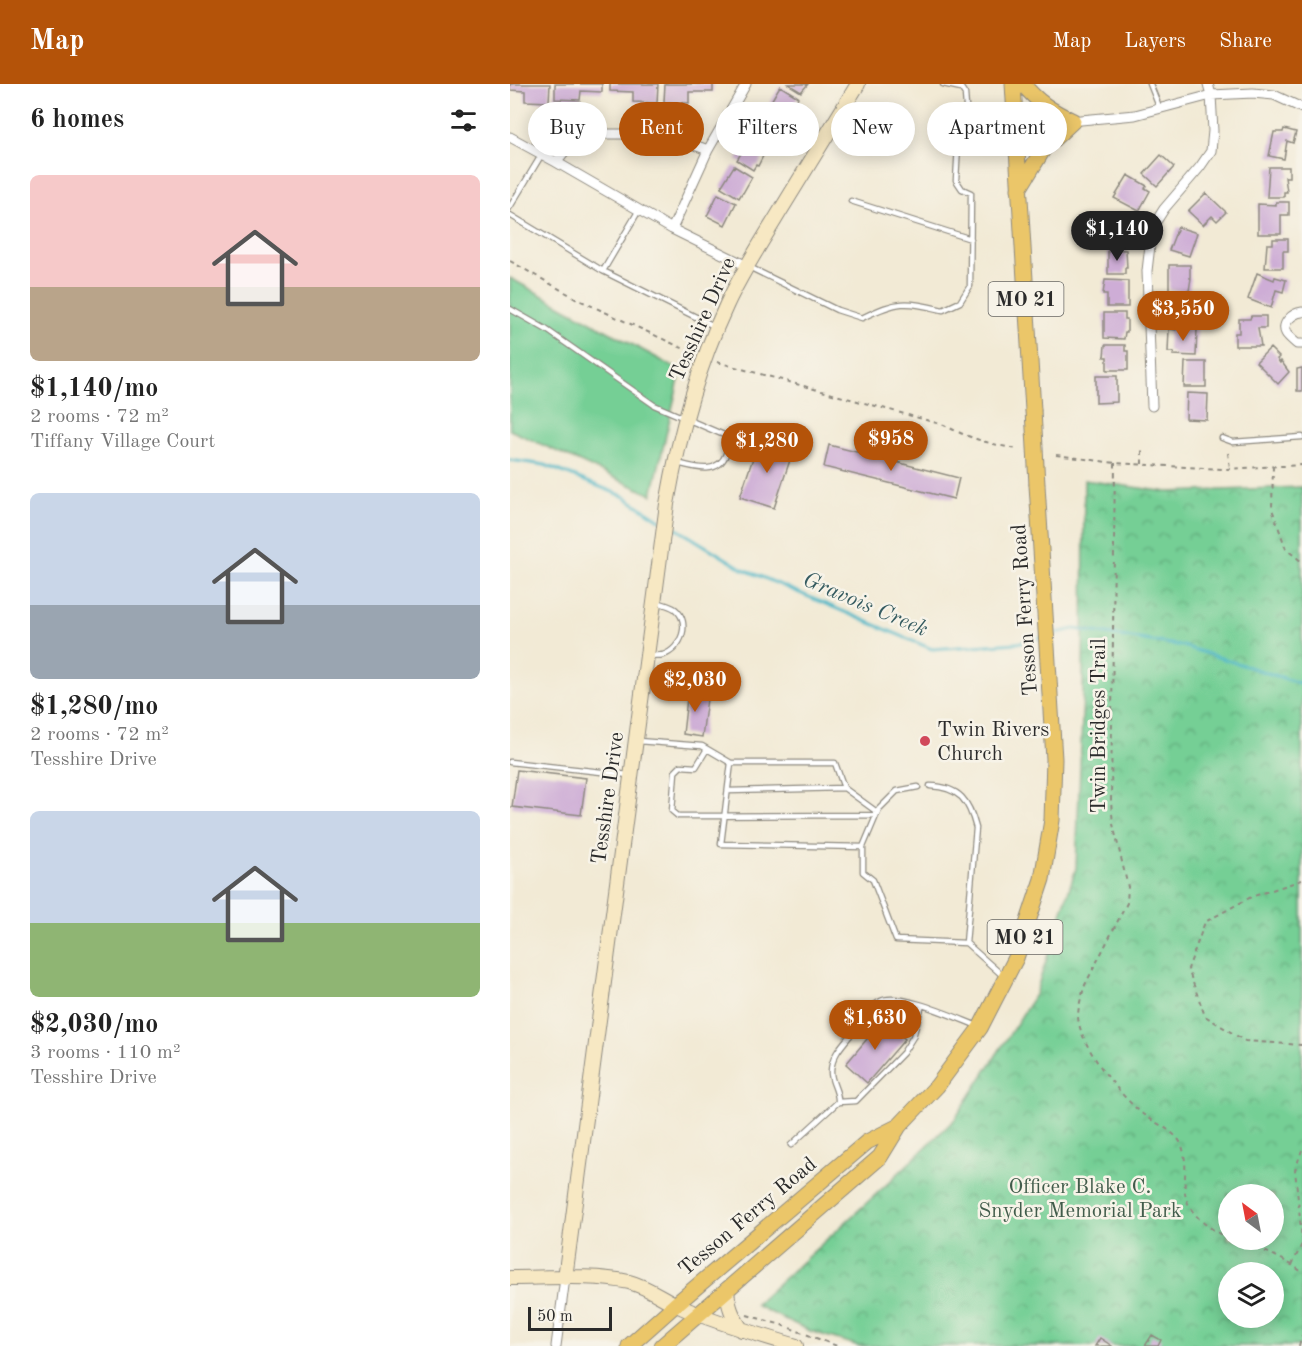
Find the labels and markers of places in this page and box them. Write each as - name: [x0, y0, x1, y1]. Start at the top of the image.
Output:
- pin: $1,140: [1068, 211, 1166, 262]
- pin: $3,550: [1134, 291, 1232, 342]
- pin: $958: [855, 421, 927, 472]
- pin: $1,280: [718, 423, 816, 474]
- pin: $2,030: [646, 662, 744, 713]
- place label: Twin Rivers Church: [937, 720, 1049, 765]
- marker: Twin Rivers Church: [918, 734, 932, 748]
- pin: $1,630: [826, 1000, 924, 1051]

